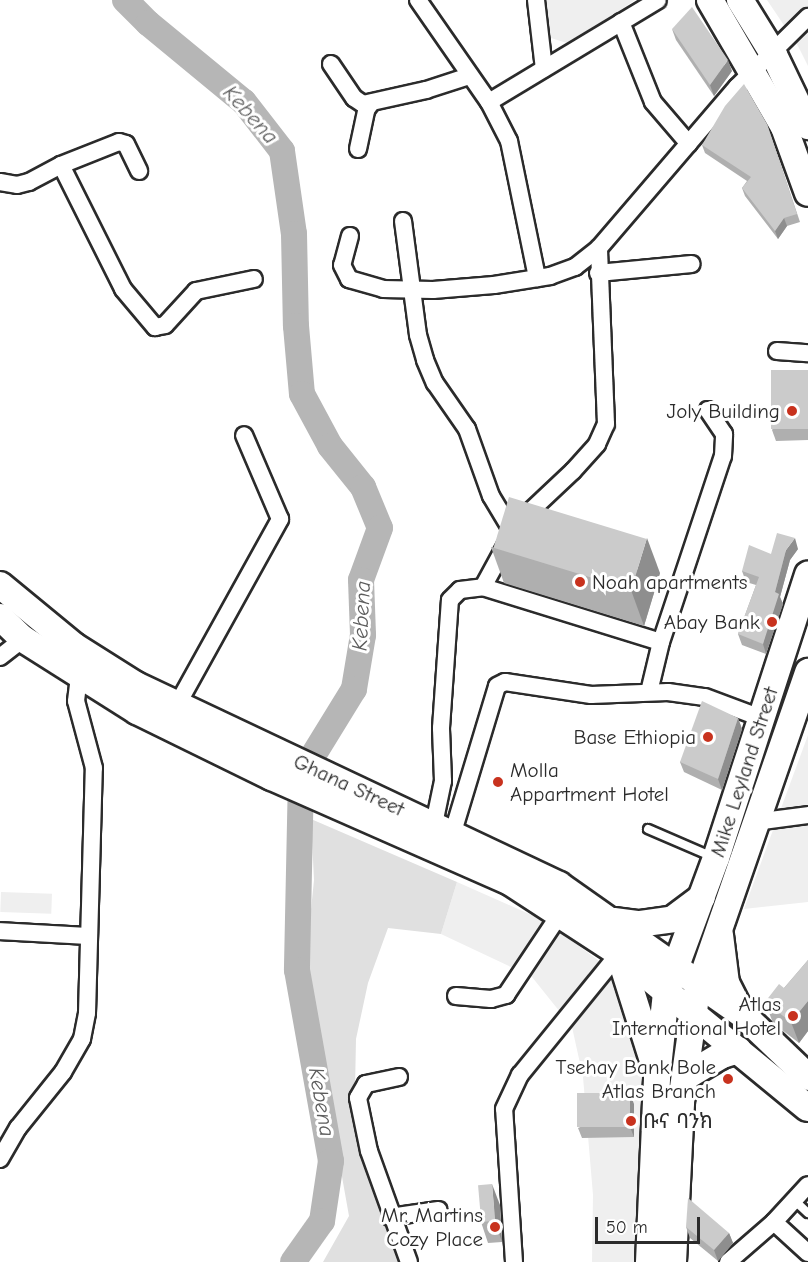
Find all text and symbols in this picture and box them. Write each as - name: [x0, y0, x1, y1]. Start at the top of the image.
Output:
- water label: Kebena: [217, 80, 283, 150]
- place label: Joly Building: [667, 398, 780, 424]
- marker: Joly Building: [785, 404, 799, 418]
- place label: Noah apartments: [592, 569, 747, 595]
- marker: Noah apartments: [573, 575, 587, 589]
- water label: Kebena: [347, 580, 377, 652]
- place label: Abay Bank: [664, 609, 760, 635]
- marker: Abay Bank: [765, 615, 779, 629]
- street label: Mike Leyland Street: [705, 684, 783, 860]
- place label: Base Ethiopia: [573, 724, 696, 750]
- marker: Base Ethiopia: [701, 730, 715, 744]
- street label: Ghana Street: [290, 748, 408, 822]
- place label: Molla Appartment Hotel: [510, 757, 669, 807]
- marker: Molla Appartment Hotel: [491, 775, 505, 789]
- place label: Atlas International Hotel: [612, 991, 781, 1041]
- marker: Atlas International Hotel: [786, 1009, 800, 1023]
- place label: Tsehay Bank Bole Atlas Branch: [555, 1054, 716, 1104]
- water label: Kebena: [302, 1065, 340, 1139]
- marker: Tsehay Bank Bole Atlas Branch: [721, 1072, 735, 1086]
- place label: ቡና ባንክ: [643, 1108, 713, 1134]
- marker: ቡና ባንክ: [624, 1114, 638, 1128]
- place label: Mr. Martins Cozy Place: [381, 1202, 483, 1252]
- scale bar: [598, 1205, 703, 1243]
- text: 50 m: [606, 1217, 648, 1238]
- marker: Mr. Martins Cozy Place: [488, 1220, 502, 1234]

